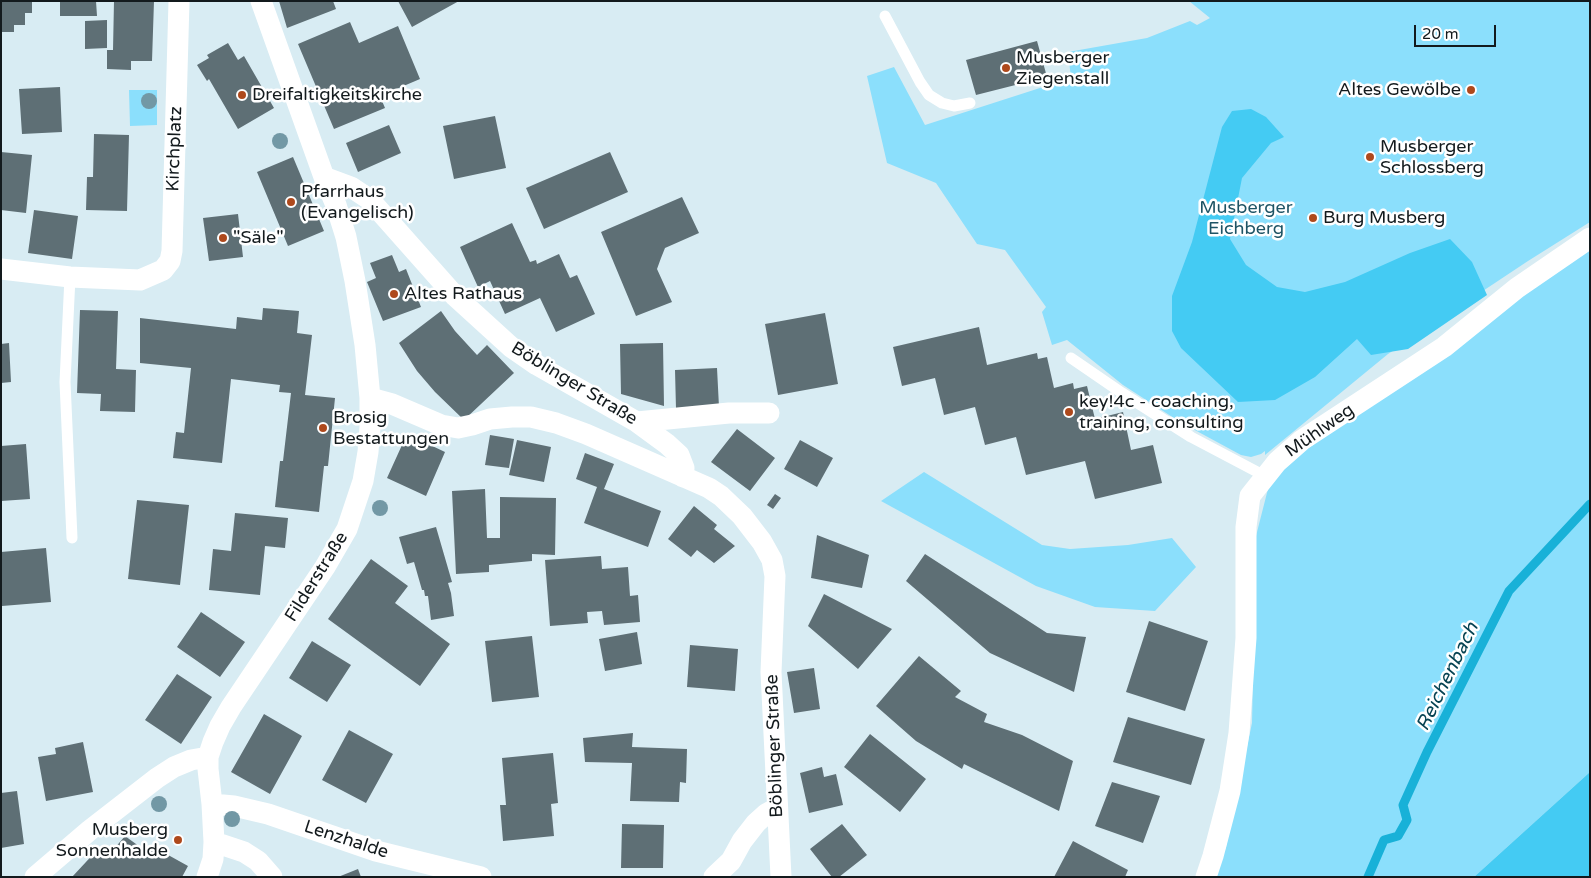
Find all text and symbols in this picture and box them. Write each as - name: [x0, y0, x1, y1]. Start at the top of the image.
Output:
- scale bar: [1416, 15, 1498, 47]
- text: 20 m: [1422, 25, 1459, 43]
- place label: Musberger Ziegenstall: [1016, 47, 1109, 90]
- marker: Musberger Ziegenstall: [1000, 62, 1012, 74]
- place label: Altes Gewölbe: [1338, 79, 1461, 101]
- place label: Dreifaltigkeitskirche: [252, 84, 422, 106]
- marker: Altes Gewölbe: [1465, 84, 1477, 96]
- marker: Dreifaltigkeitskirche: [236, 89, 248, 101]
- street label: Kirchplatz: [163, 106, 187, 192]
- place label: Musberger Schlossberg: [1380, 136, 1484, 178]
- marker: Musberger Schlossberg: [1364, 151, 1376, 163]
- place label: Pfarrhaus (Evangelisch): [301, 181, 414, 223]
- marker: Pfarrhaus (Evangelisch): [285, 196, 297, 208]
- park label: Musberger Eichberg: [1199, 197, 1293, 240]
- place label: Burg Musberg: [1323, 207, 1445, 229]
- marker: Burg Musberg: [1307, 212, 1319, 224]
- place label: "Säle": [233, 227, 284, 249]
- marker: "Säle": [217, 232, 229, 244]
- place label: Altes Rathaus: [404, 283, 522, 305]
- marker: Altes Rathaus: [388, 288, 400, 300]
- street label: Böblinger Straße: [507, 338, 641, 430]
- place label: key!4c - coaching, training, consulting: [1079, 391, 1244, 434]
- street label: Mühlweg: [1281, 399, 1359, 463]
- marker: key!4c - coaching, training, consulting: [1063, 406, 1075, 418]
- place label: Brosig Bestattungen: [333, 407, 449, 449]
- marker: Brosig Bestattungen: [317, 422, 329, 434]
- street label: Filderstraße: [281, 528, 353, 626]
- water label: Reichenbach: [1412, 619, 1484, 735]
- street label: Böblinger Straße: [762, 674, 788, 818]
- street label: Lenzhalde: [301, 816, 391, 864]
- place label: Musberg Sonnenhalde: [56, 819, 168, 862]
- marker: Musberg Sonnenhalde: [172, 834, 184, 846]

